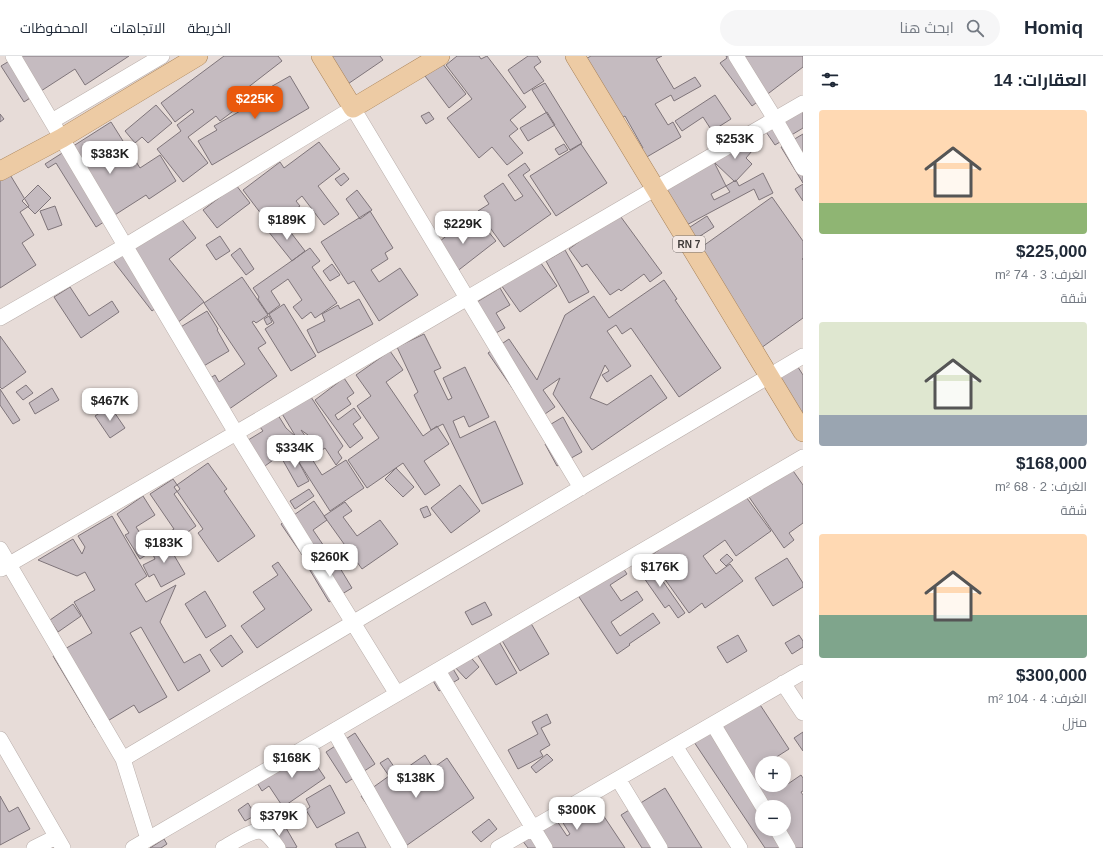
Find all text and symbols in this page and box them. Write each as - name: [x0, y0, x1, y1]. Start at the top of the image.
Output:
- search box: [720, 10, 1000, 46]
- icon: search: [964, 17, 986, 39]
- text: Homiq: [1024, 17, 1083, 38]
- text: ابحث هنا: [900, 19, 954, 36]
- text: المحفوظات: [20, 20, 88, 36]
- text: الاتجاهات: [110, 20, 166, 36]
- text: الخريطة: [188, 20, 231, 36]
- icon: filters: [819, 69, 841, 91]
- text: العقارات: 14: [994, 71, 1087, 90]
- pin: $225K: [227, 86, 283, 120]
- text: $225K: [236, 91, 274, 106]
- pin: $253K: [707, 126, 763, 160]
- text: $253K: [716, 131, 754, 146]
- icon: home: [917, 136, 989, 208]
- pin: $383K: [82, 141, 138, 175]
- text: $383K: [91, 146, 129, 161]
- pin: $189K: [259, 207, 315, 241]
- pin: $229K: [435, 211, 491, 245]
- text: $189K: [268, 212, 306, 227]
- text: $229K: [444, 216, 482, 231]
- road number: RN 7: [673, 236, 705, 252]
- text: $225,000: [1016, 242, 1087, 261]
- text: الغرف: 3 · 74 m²: [995, 267, 1087, 282]
- text: شقة: [1060, 291, 1087, 306]
- icon: home: [917, 348, 989, 420]
- pin: $467K: [82, 388, 138, 422]
- text: $467K: [91, 393, 129, 408]
- pin: $334K: [267, 435, 323, 469]
- text: $334K: [276, 440, 314, 455]
- text: $168,000: [1016, 454, 1087, 473]
- text: الغرف: 2 · 68 m²: [995, 479, 1087, 494]
- text: شقة: [1060, 503, 1087, 518]
- pin: $183K: [136, 530, 192, 564]
- text: $183K: [145, 535, 183, 550]
- pin: $260K: [302, 544, 358, 578]
- text: $260K: [311, 549, 349, 564]
- pin: $176K: [632, 554, 688, 588]
- text: $176K: [641, 559, 679, 574]
- icon: home: [917, 560, 989, 632]
- text: $300,000: [1016, 666, 1087, 685]
- text: الغرف: 4 · 104 m²: [988, 691, 1087, 706]
- text: منزل: [1062, 715, 1087, 730]
- pin: $168K: [264, 745, 320, 779]
- text: $168K: [273, 750, 311, 765]
- map controls: [755, 756, 791, 836]
- button: +: [755, 756, 791, 792]
- pin: $138K: [388, 765, 444, 799]
- text: $138K: [397, 770, 435, 785]
- pin: $300K: [549, 797, 605, 831]
- button: −: [755, 800, 791, 836]
- text: $300K: [558, 802, 596, 817]
- pin: $379K: [251, 803, 307, 837]
- text: $379K: [260, 808, 298, 823]

